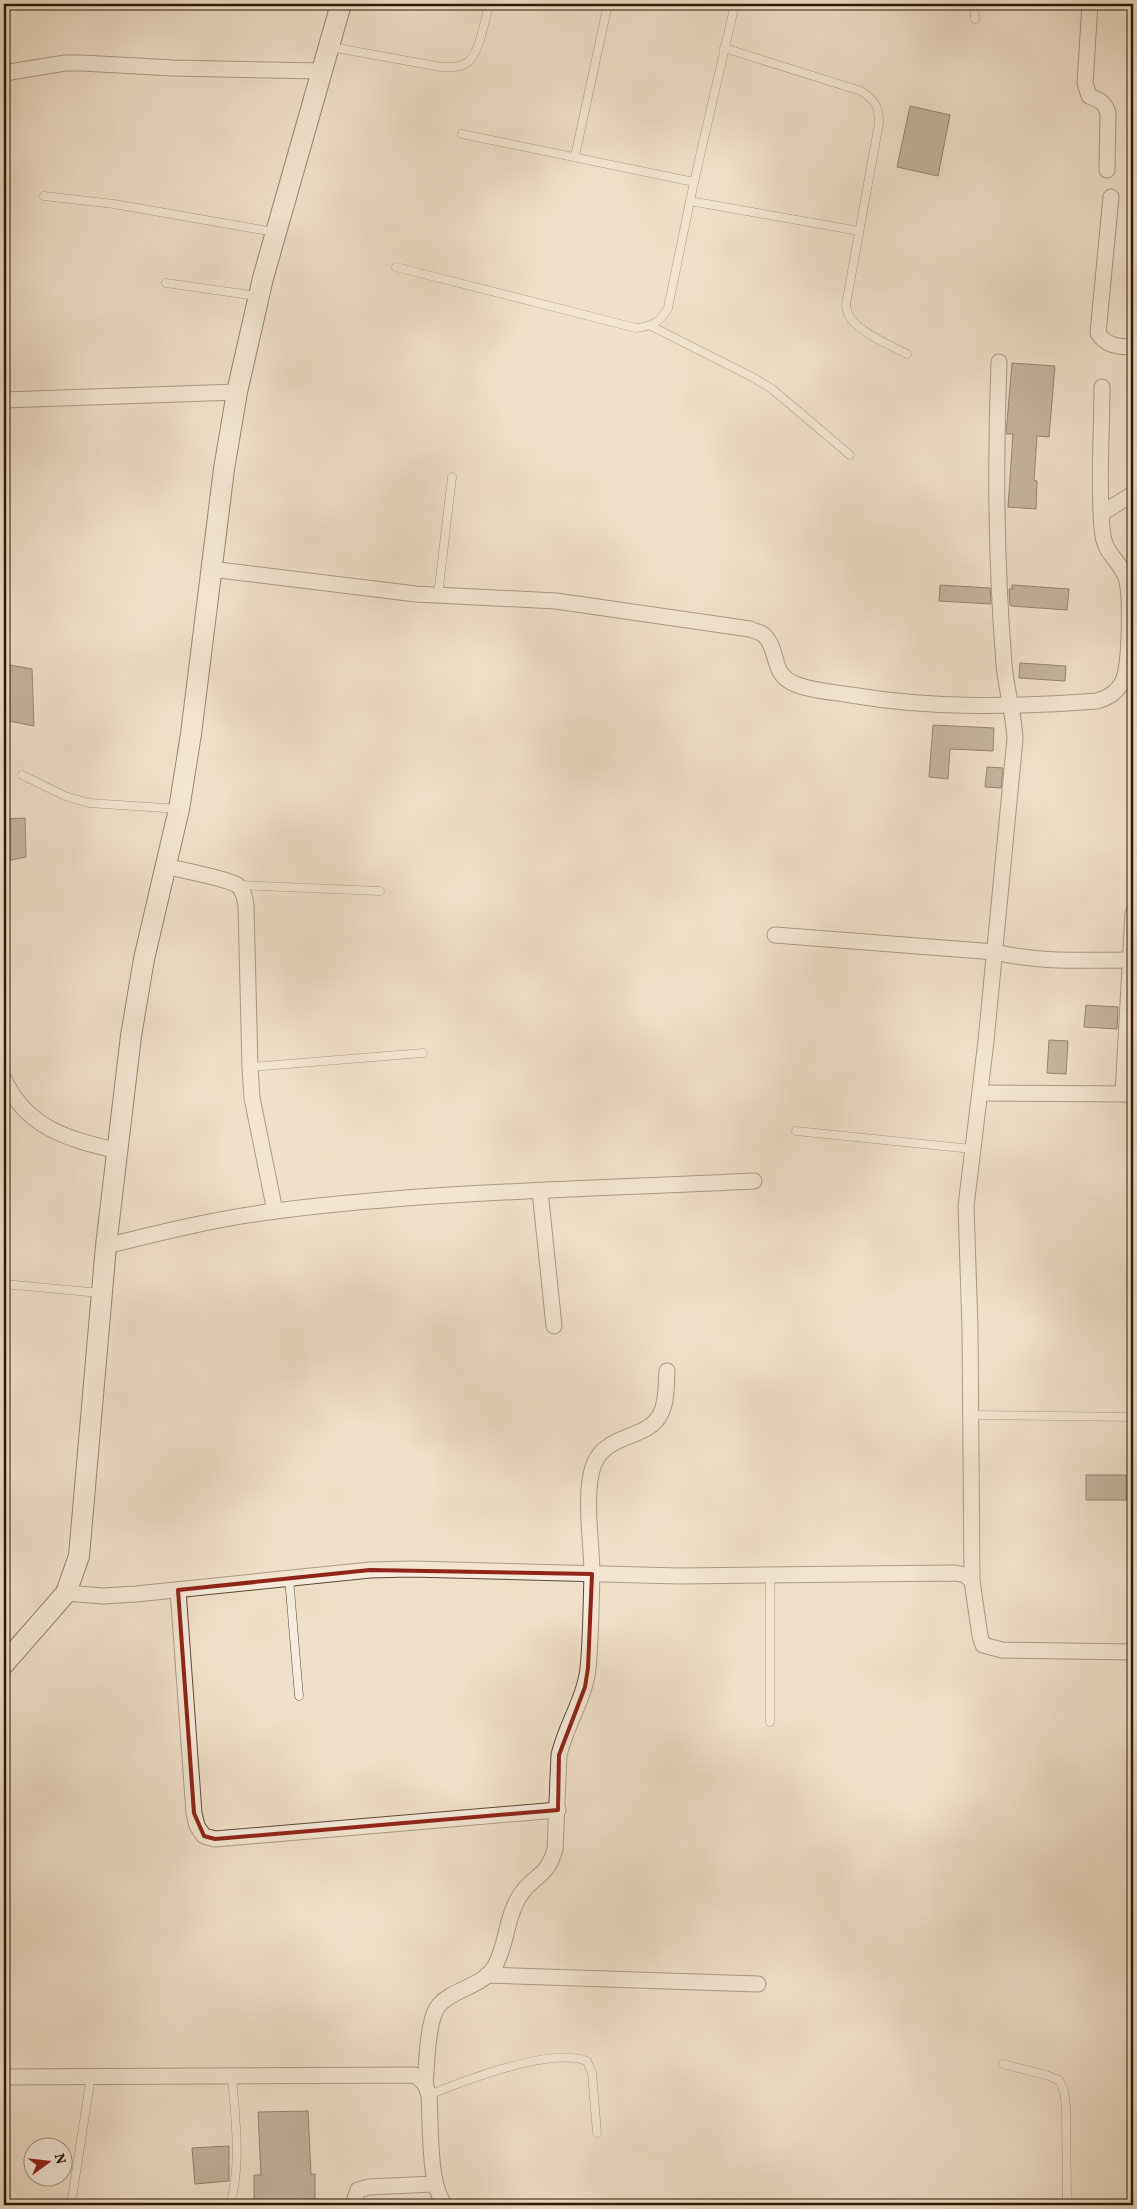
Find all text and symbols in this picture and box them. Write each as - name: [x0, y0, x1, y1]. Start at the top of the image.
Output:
- north arrow: [22, 2136, 72, 2186]
- text: N: [49, 2152, 70, 2166]

